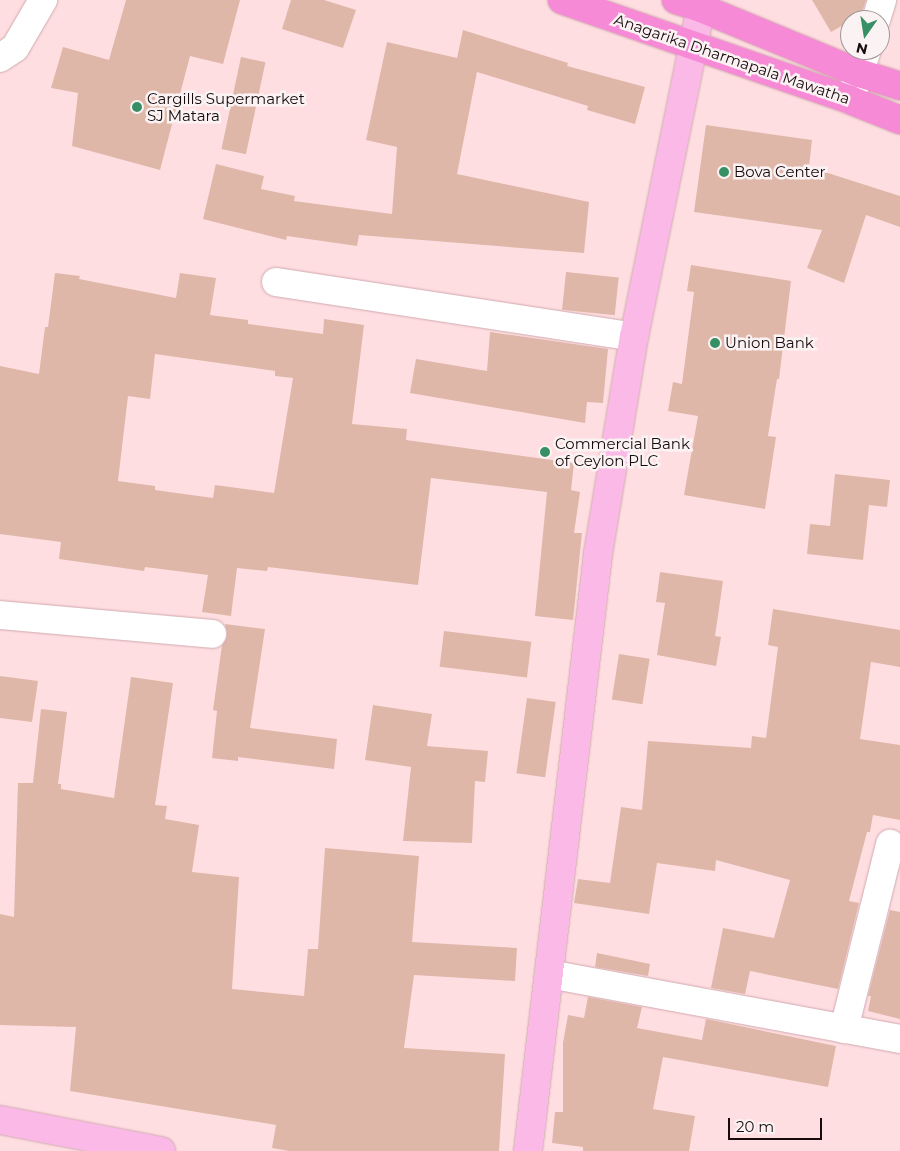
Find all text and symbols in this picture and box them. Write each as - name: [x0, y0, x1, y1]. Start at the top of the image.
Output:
- street label: Anagarika Dharmapala Mawatha: [612, 10, 852, 108]
- north arrow: [840, 10, 890, 60]
- text: N: [854, 39, 869, 59]
- place label: Cargills Supermarket SJ Matara: [147, 89, 305, 124]
- marker: Cargills Supermarket SJ Matara: [131, 101, 143, 113]
- place label: Bova Center: [734, 163, 825, 181]
- marker: Bova Center: [718, 166, 730, 178]
- place label: Union Bank: [725, 334, 814, 352]
- marker: Union Bank: [709, 337, 721, 349]
- place label: Commercial Bank of Ceylon PLC: [555, 434, 690, 469]
- marker: Commercial Bank of Ceylon PLC: [539, 446, 551, 458]
- scale bar: [730, 1108, 824, 1140]
- text: 20 m: [736, 1117, 774, 1136]

